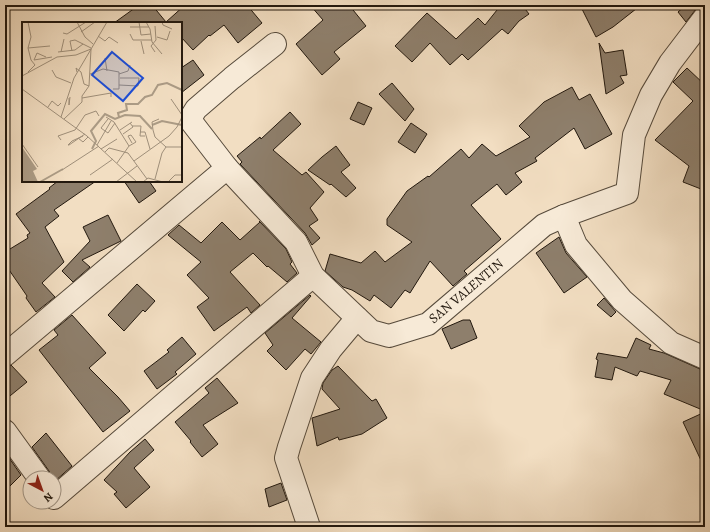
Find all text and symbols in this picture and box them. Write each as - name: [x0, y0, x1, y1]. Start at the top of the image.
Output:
- inset map: [22, 22, 182, 182]
- street label: SAN VALENTIN: [425, 254, 507, 328]
- north arrow: [22, 470, 62, 510]
- text: N: [40, 489, 56, 505]

